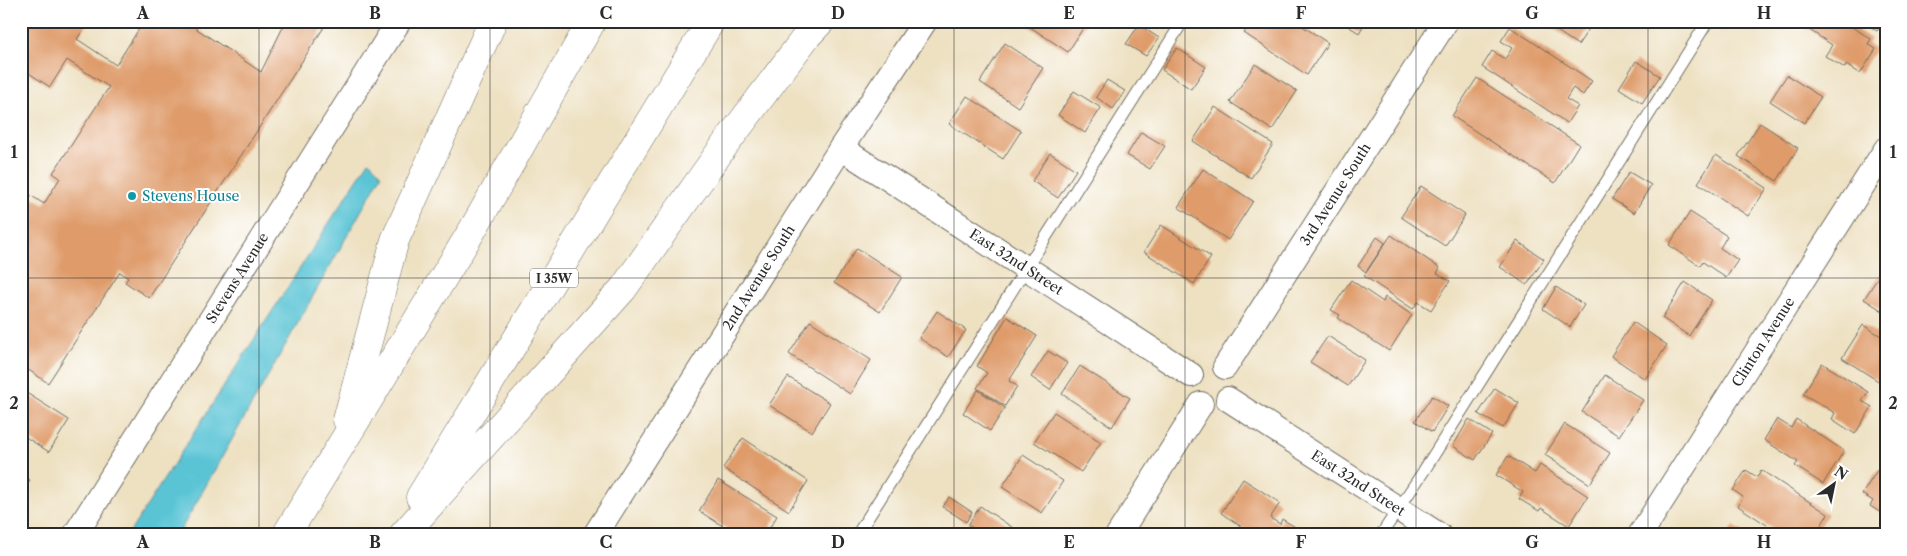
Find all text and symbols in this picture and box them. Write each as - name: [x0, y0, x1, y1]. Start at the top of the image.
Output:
- text: A: [136, 3, 150, 23]
- text: B: [369, 3, 381, 23]
- text: C: [600, 3, 612, 23]
- text: D: [831, 3, 845, 23]
- text: E: [1063, 3, 1075, 23]
- text: F: [1296, 3, 1307, 23]
- text: G: [1525, 3, 1539, 23]
- text: H: [1757, 3, 1771, 23]
- street label: 3rd Avenue South: [1296, 139, 1375, 249]
- text: 1: [10, 142, 18, 162]
- text: 1: [1889, 142, 1897, 162]
- place label: Stevens House: [142, 187, 239, 205]
- marker: Stevens House: [126, 190, 138, 202]
- street label: 2nd Avenue South: [718, 221, 799, 334]
- street label: East 32nd Street: [966, 225, 1067, 299]
- street label: Stevens Avenue: [202, 229, 272, 327]
- road number: I 35W: [530, 268, 578, 288]
- street label: Clinton Avenue: [1728, 293, 1799, 390]
- text: 2: [9, 393, 19, 413]
- text: 2: [1888, 393, 1898, 413]
- street label: East 32nd Street: [1308, 446, 1409, 520]
- north arrow: [1810, 458, 1860, 508]
- text: N: [1831, 462, 1851, 484]
- text: A: [136, 532, 150, 552]
- text: B: [369, 532, 381, 552]
- text: C: [600, 532, 612, 552]
- text: D: [831, 532, 845, 552]
- text: E: [1063, 532, 1075, 552]
- text: F: [1296, 532, 1307, 552]
- text: G: [1525, 532, 1539, 552]
- text: H: [1757, 532, 1771, 552]

